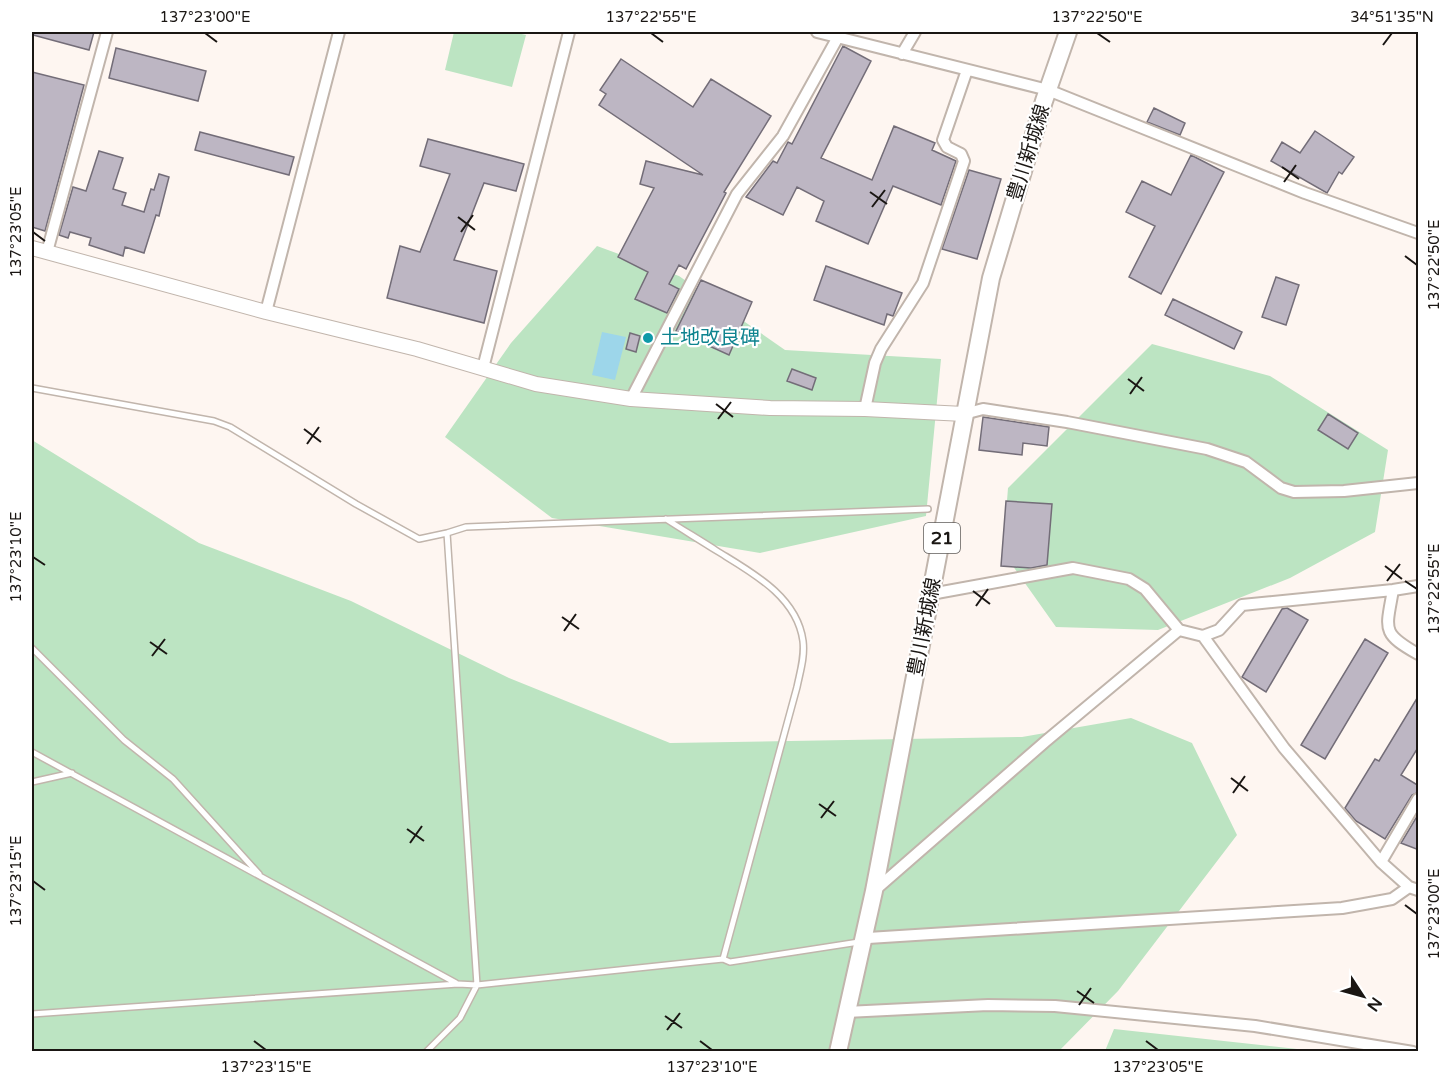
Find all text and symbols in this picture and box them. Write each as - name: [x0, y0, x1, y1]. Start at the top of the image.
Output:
- text: 137°23'00"E: [160, 8, 250, 26]
- text: 137°22'55"E: [606, 8, 696, 26]
- text: 137°22'50"E: [1052, 8, 1142, 26]
- text: 34°51'35"N: [1350, 8, 1434, 26]
- street label: 豊川新城線: [1003, 102, 1055, 204]
- text: 137°23'05"E: [7, 187, 25, 277]
- text: 137°22'50"E: [1425, 220, 1443, 310]
- place label: 土地改良碑: [660, 326, 760, 350]
- marker: 土地改良碑: [641, 331, 655, 345]
- text: 137°23'10"E: [7, 512, 25, 602]
- road number: 21: [924, 523, 960, 553]
- text: 137°22'55"E: [1425, 544, 1443, 634]
- street label: 豊川新城線: [904, 576, 946, 678]
- text: 137°23'15"E: [7, 836, 25, 926]
- text: 137°23'00"E: [1425, 869, 1443, 959]
- north arrow: [1333, 966, 1393, 1026]
- text: N: [1362, 993, 1386, 1015]
- text: 137°23'15"E: [221, 1058, 311, 1076]
- text: 137°23'10"E: [667, 1058, 757, 1076]
- text: 137°23'05"E: [1113, 1058, 1203, 1076]

